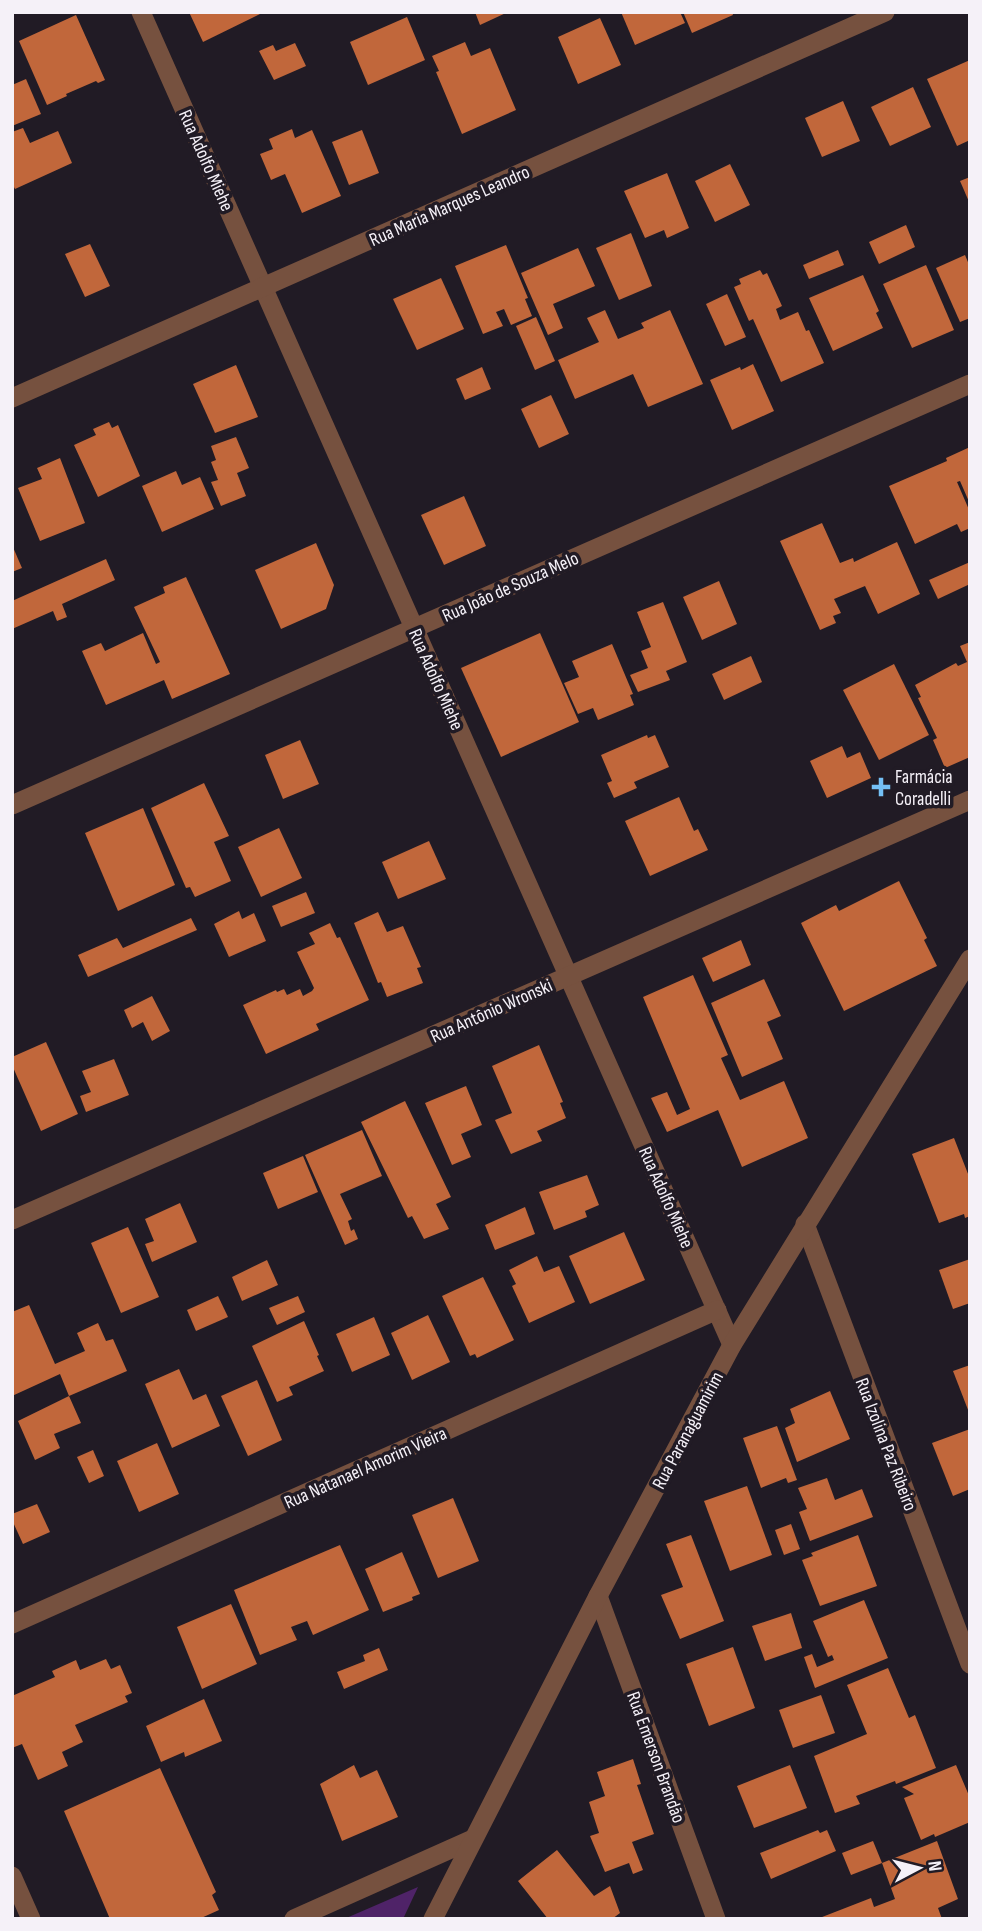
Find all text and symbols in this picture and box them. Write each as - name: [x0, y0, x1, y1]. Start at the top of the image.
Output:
- street label: Rua Adolfo Miehe: [173, 106, 238, 215]
- street label: Rua Maria Marques Leandro: [366, 161, 533, 252]
- street label: Rua João de Souza Melo: [439, 547, 582, 628]
- street label: Rua Adolfo Miehe: [403, 625, 468, 734]
- place label: Farmácia Coradelli: [895, 766, 953, 811]
- marker: Farmácia Coradelli: [873, 779, 889, 795]
- street label: Rua Antônio Wronski: [427, 974, 556, 1048]
- street label: Rua Adolfo Miehe: [633, 1143, 698, 1252]
- street label: Rua Paranaguamirim: [648, 1368, 729, 1493]
- street label: Rua Izolina Paz Ribeiro: [850, 1375, 922, 1514]
- street label: Rua Natanael Amorim Vieira: [281, 1422, 450, 1515]
- street label: Rua Emerson Brandão: [621, 1689, 690, 1826]
- north arrow: [884, 1833, 954, 1903]
- text: N: [922, 1860, 946, 1873]

